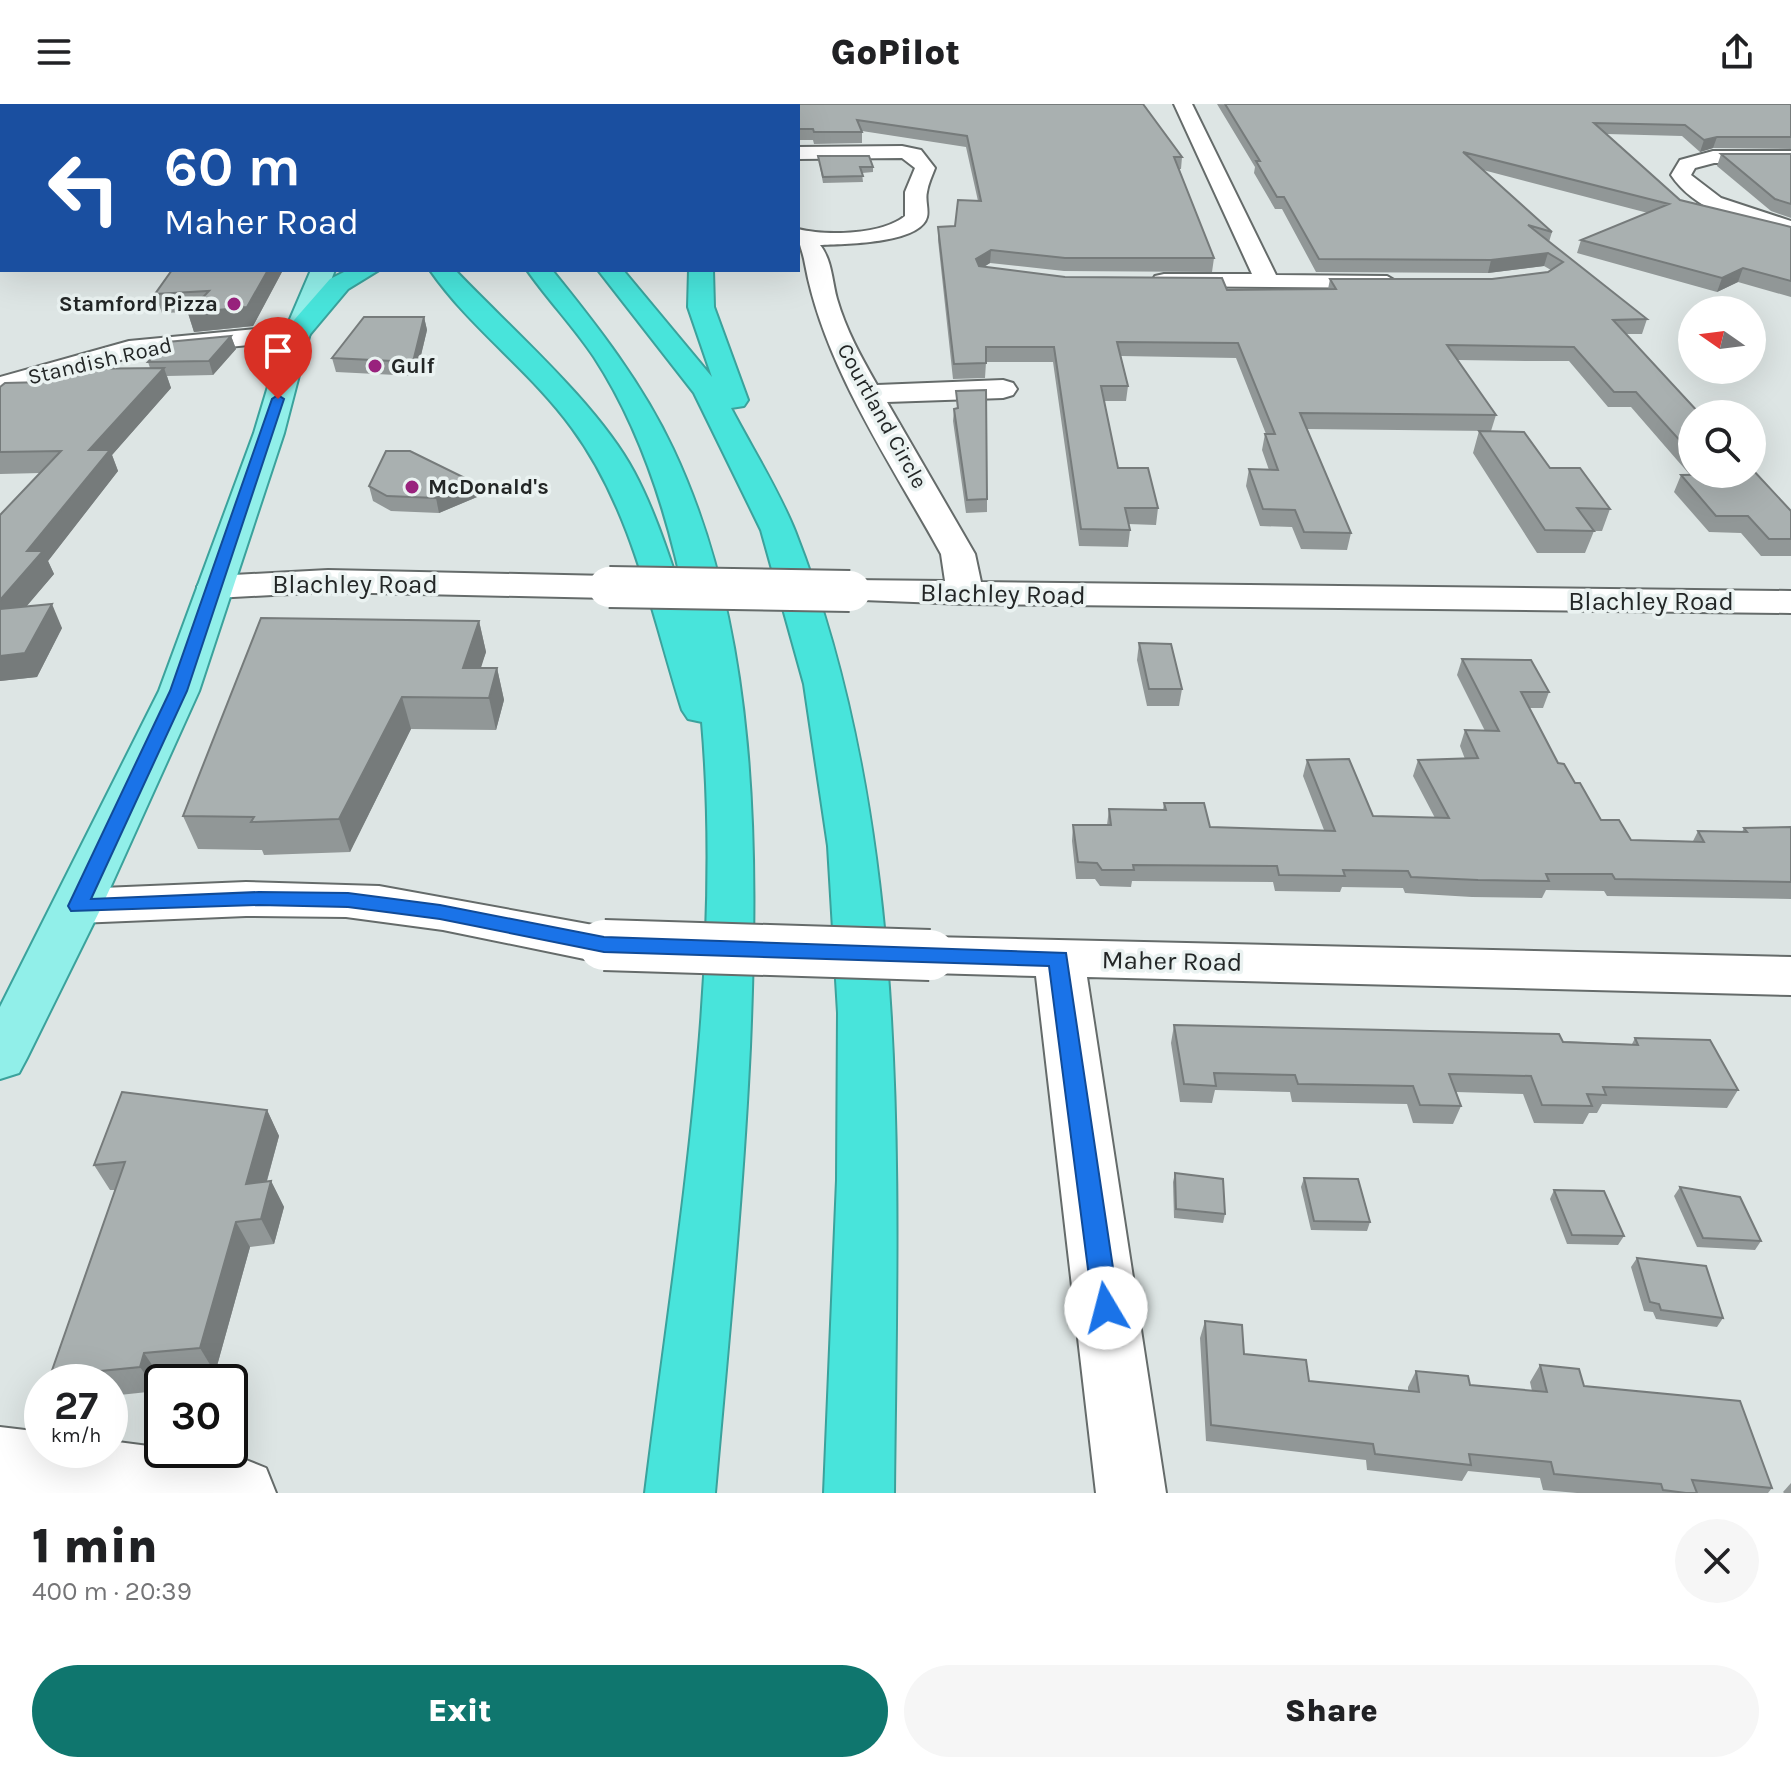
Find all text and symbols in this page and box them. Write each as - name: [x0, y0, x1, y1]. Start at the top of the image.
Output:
- icon: menu: [32, 30, 76, 74]
- icon: share: [1715, 30, 1759, 74]
- text: GoPilot: [831, 31, 960, 73]
- text: 60 m: [164, 134, 301, 199]
- icon: left: [32, 136, 136, 240]
- text: Maher Road: [164, 201, 359, 243]
- place label: Stamford Pizza: [59, 291, 218, 317]
- marker: Stamford Pizza: [225, 295, 243, 313]
- north arrow: [1678, 296, 1766, 384]
- map controls: [1678, 296, 1766, 488]
- pin: [244, 317, 312, 399]
- icon: arrive: [256, 329, 300, 373]
- street label: Standish Road: [25, 332, 175, 390]
- street label: Courtland Circle: [831, 339, 933, 493]
- place label: Gulf: [391, 353, 435, 379]
- marker: Gulf: [366, 357, 384, 375]
- button: search: [1678, 400, 1766, 488]
- place label: McDonald's: [428, 474, 549, 500]
- marker: McDonald's: [403, 478, 421, 496]
- street label: Blachley Road: [272, 569, 438, 600]
- street label: Blachley Road: [920, 577, 1086, 611]
- street label: Blachley Road: [1568, 586, 1734, 617]
- street label: Maher Road: [1101, 944, 1243, 978]
- position arrow: [1064, 1266, 1148, 1350]
- speed limit sign: 30: [144, 1364, 248, 1468]
- text: 27: [54, 1382, 98, 1429]
- text: km/h: [51, 1424, 101, 1447]
- text: 1 min: [32, 1518, 158, 1574]
- button: close: [1675, 1519, 1759, 1603]
- text: 400 m · 20:39: [32, 1576, 192, 1607]
- button: Exit: [32, 1665, 888, 1757]
- button: Share: [904, 1665, 1759, 1757]

